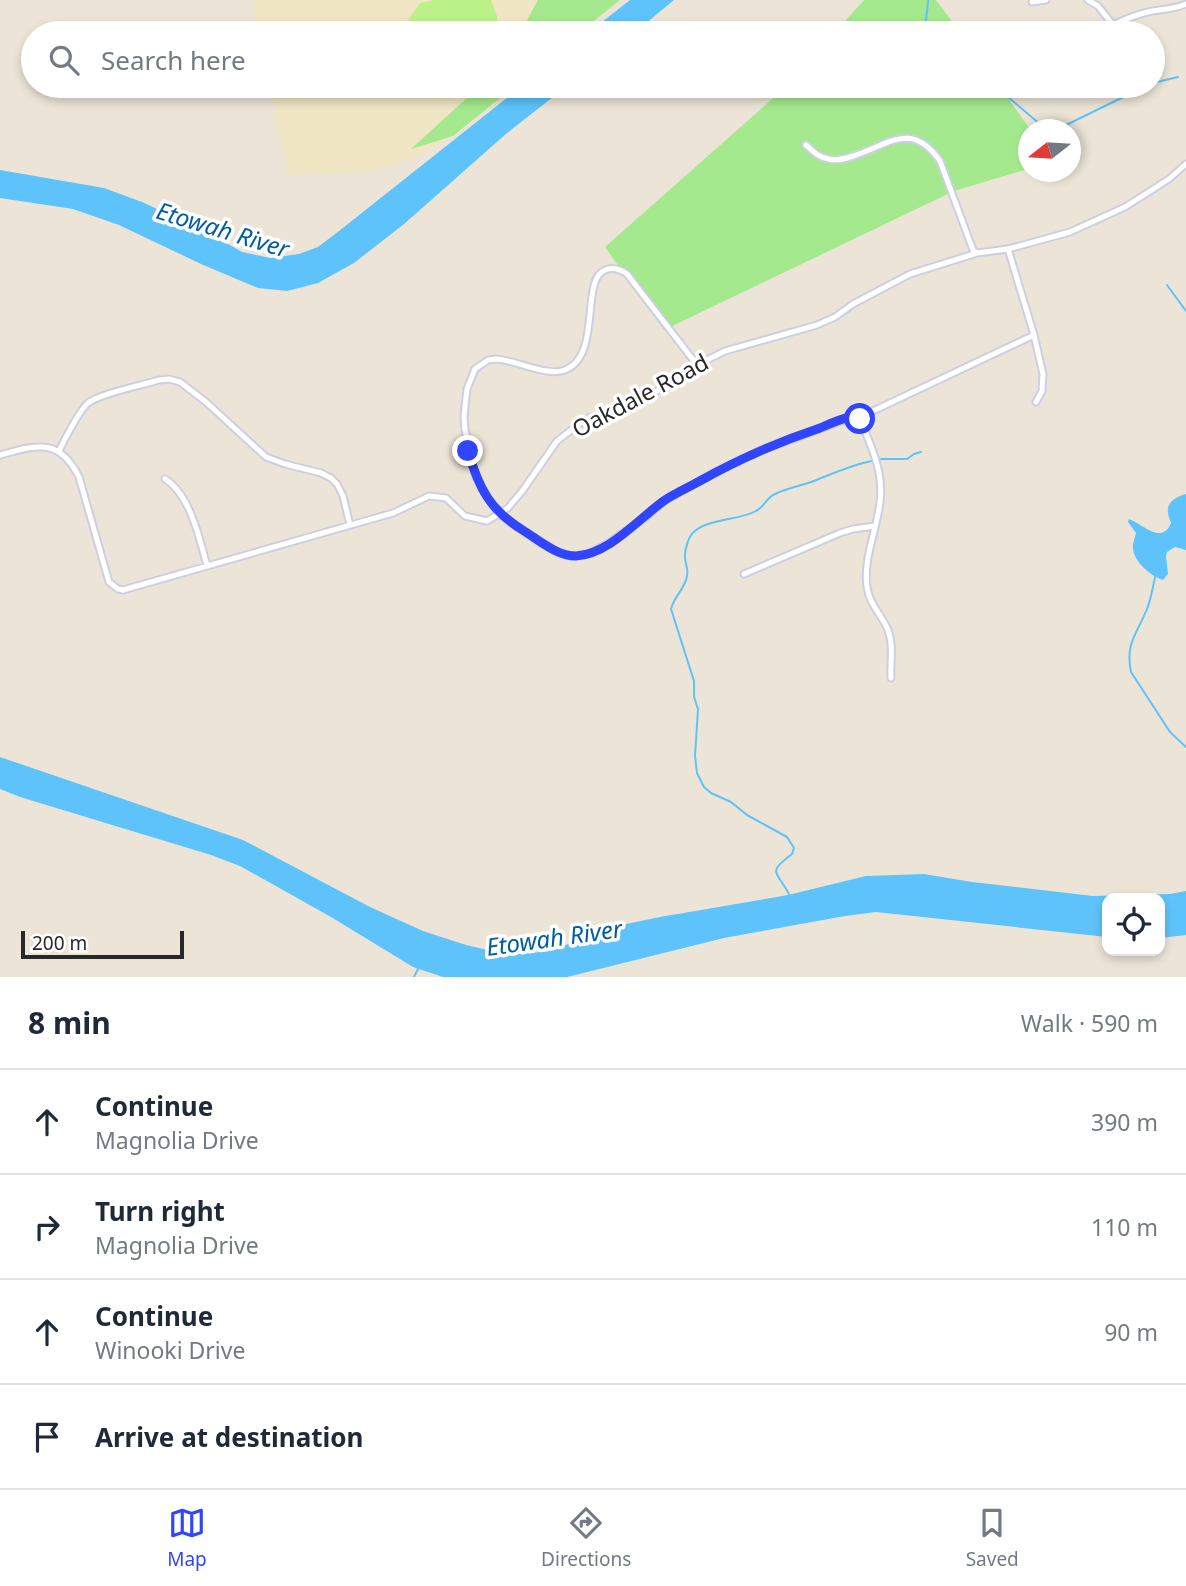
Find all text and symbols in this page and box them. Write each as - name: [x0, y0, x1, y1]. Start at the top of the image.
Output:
- search box: [21, 21, 1165, 98]
- icon: search: [45, 41, 83, 79]
- text: Search here: [101, 42, 246, 78]
- north arrow: [1018, 119, 1081, 182]
- water label: Etowah River: [153, 193, 295, 265]
- street label: Oakdale Road: [566, 346, 714, 444]
- route start: [844, 403, 875, 434]
- route end: [452, 435, 483, 466]
- map controls: [1102, 893, 1165, 956]
- button: locate: [1102, 893, 1165, 956]
- water label: Etowah River: [484, 911, 626, 963]
- scale bar: [21, 928, 184, 960]
- text: 200 m: [32, 930, 87, 956]
- text: 8 min: [28, 1002, 111, 1043]
- text: Walk · 590 m: [1021, 1007, 1158, 1039]
- text: Continue: [95, 1088, 213, 1124]
- icon: ahead: [28, 1103, 66, 1141]
- text: 390 m: [1091, 1106, 1158, 1138]
- text: Magnolia Drive: [95, 1124, 259, 1156]
- text: Turn right: [95, 1193, 225, 1229]
- icon: right: [28, 1208, 66, 1246]
- text: 110 m: [1091, 1211, 1158, 1243]
- text: Magnolia Drive: [95, 1229, 259, 1261]
- text: Continue: [95, 1298, 213, 1334]
- icon: ahead: [28, 1313, 66, 1351]
- text: 90 m: [1104, 1316, 1158, 1348]
- text: Winooki Drive: [95, 1334, 245, 1366]
- icon: arrive: [28, 1418, 66, 1456]
- text: Arrive at destination: [95, 1419, 364, 1455]
- tab: Map: [167, 1504, 207, 1572]
- tab: Directions: [541, 1504, 631, 1572]
- tab: Saved: [966, 1504, 1019, 1572]

